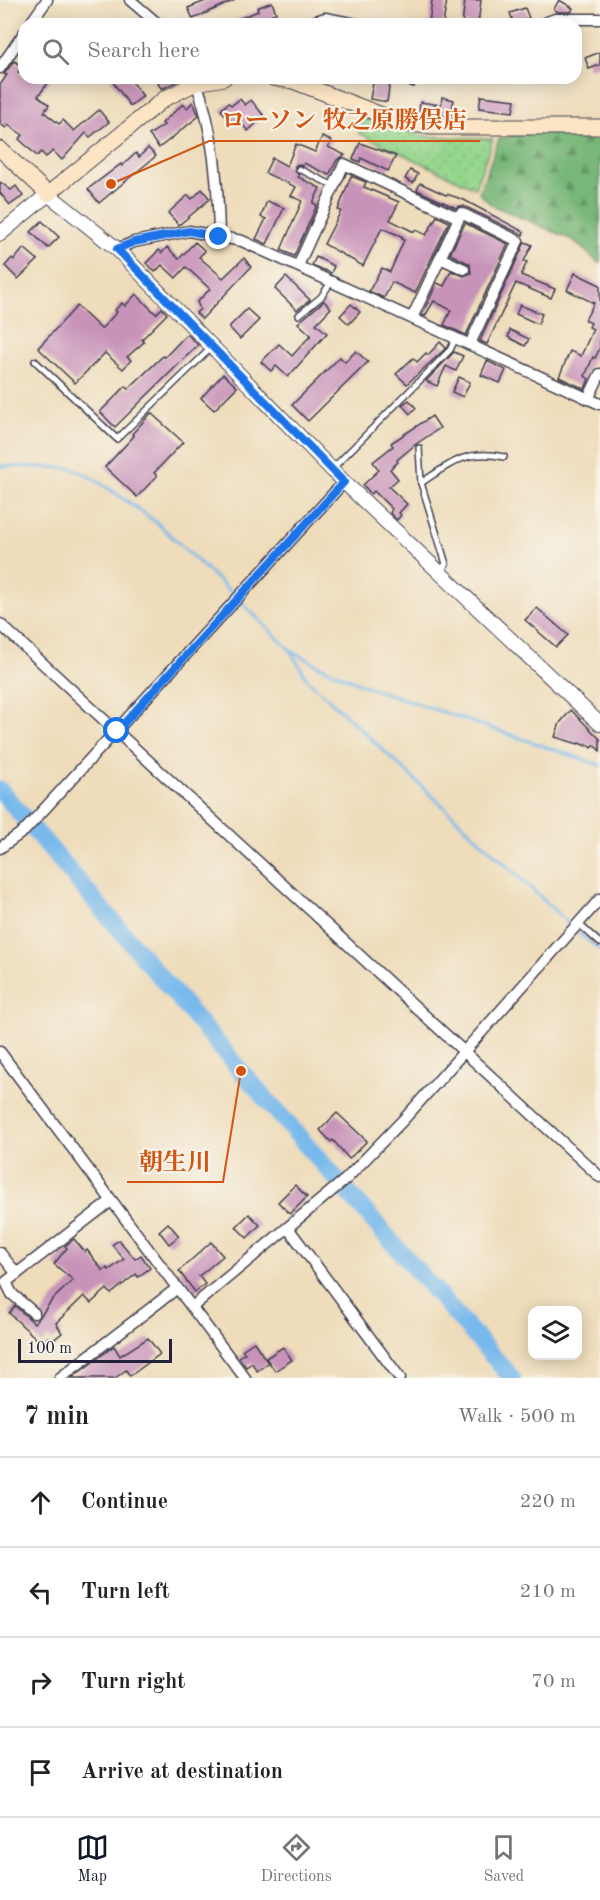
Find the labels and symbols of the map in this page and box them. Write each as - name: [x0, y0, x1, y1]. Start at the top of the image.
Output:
- callout: ローソン 牧之原勝俣店: [209, 99, 480, 141]
- text: ローソン 牧之原勝俣店: [221, 107, 467, 134]
- route end: [205, 223, 231, 249]
- route start: [103, 717, 129, 743]
- callout: 朝生川: [127, 1140, 223, 1182]
- text: 朝生川: [139, 1149, 211, 1176]
- scale bar: [18, 1336, 172, 1364]

